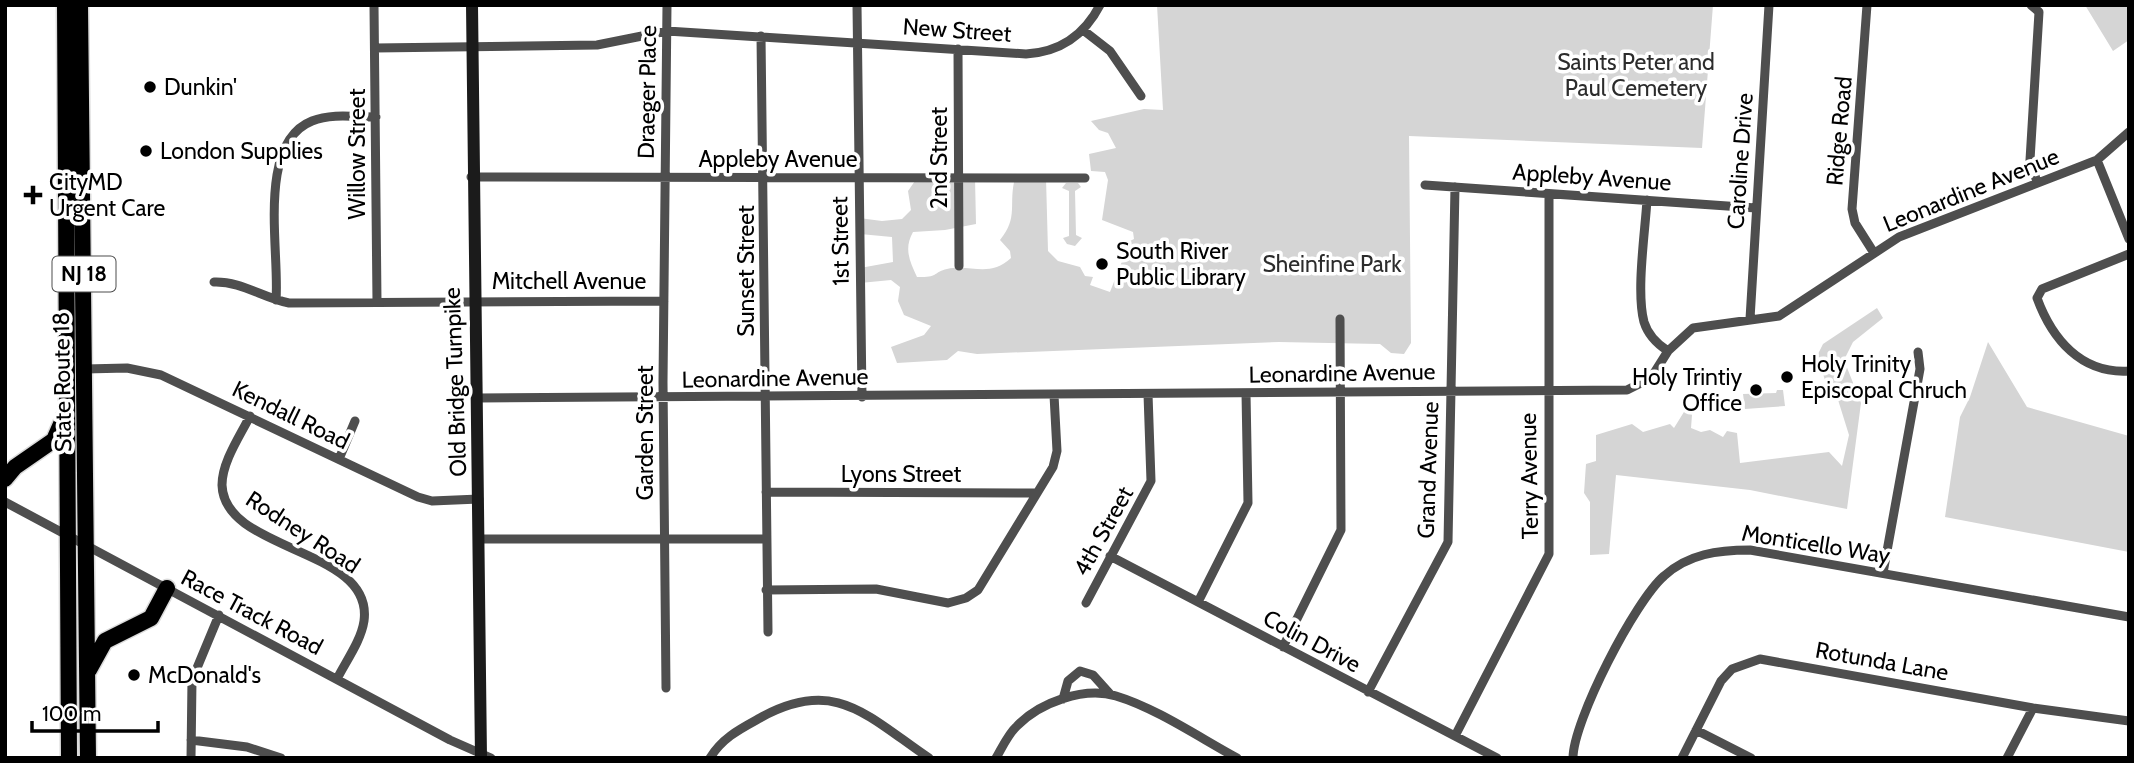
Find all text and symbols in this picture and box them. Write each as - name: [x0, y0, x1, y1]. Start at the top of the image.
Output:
- street label: New Street: [902, 12, 1012, 48]
- street label: Draeger Place: [632, 25, 662, 159]
- park label: Saints Peter and Paul Cemetery: [1557, 48, 1715, 102]
- place label: Dunkin': [164, 73, 237, 101]
- street label: Ridge Road: [1820, 75, 1858, 187]
- marker: Dunkin': [142, 79, 158, 95]
- street label: Willow Street: [343, 88, 371, 219]
- street label: Caroline Drive: [1721, 92, 1759, 230]
- street label: 2nd Street: [925, 107, 953, 209]
- place label: London Supplies: [160, 137, 323, 165]
- street label: Leonardine Avenue: [1879, 142, 2063, 238]
- marker: London Supplies: [138, 143, 154, 159]
- street label: Appleby Avenue: [698, 145, 858, 173]
- street label: Appleby Avenue: [1512, 157, 1673, 197]
- place label: CityMD Urgent Care: [49, 168, 165, 222]
- marker: CityMD Urgent Care: [23, 185, 43, 205]
- street label: 1st Street: [825, 196, 855, 286]
- street label: Sunset Street: [732, 205, 760, 337]
- place label: South River Public Library: [1116, 237, 1246, 291]
- park label: Sheinfine Park: [1263, 250, 1402, 278]
- road number: NJ 18: [52, 256, 116, 292]
- marker: South River Public Library: [1094, 256, 1110, 272]
- street label: Mitchell Avenue: [492, 267, 647, 295]
- street label: Old Bridge Turnpike: [438, 287, 472, 477]
- street label: State Route 18: [47, 312, 77, 452]
- place label: Holy Trinity Episcopal Chruch: [1801, 350, 1967, 404]
- street label: Leonardine Avenue: [1248, 357, 1436, 389]
- street label: Leonardine Avenue: [681, 362, 869, 394]
- place label: Holy Trintiy Office: [1632, 363, 1742, 417]
- street label: Garden Street: [631, 365, 659, 501]
- marker: Holy Trinity Episcopal Chruch: [1779, 369, 1795, 385]
- street label: Kendall Road: [228, 375, 354, 455]
- marker: Holy Trintiy Office: [1748, 382, 1764, 398]
- street label: Grand Avenue: [1412, 401, 1444, 539]
- street label: Terry Avenue: [1514, 412, 1544, 539]
- street label: Lyons Street: [841, 460, 961, 488]
- street label: 4th Street: [1067, 481, 1139, 581]
- street label: Rodney Road: [241, 485, 365, 579]
- street label: Monticello Way: [1740, 518, 1893, 570]
- street label: Race Track Road: [176, 563, 328, 661]
- street label: Colin Drive: [1258, 604, 1366, 678]
- street label: Rotunda Lane: [1813, 636, 1951, 687]
- place label: McDonald's: [148, 661, 261, 689]
- marker: McDonald's: [126, 667, 142, 683]
- scale bar: [32, 690, 158, 734]
- text: 100 m: [42, 701, 101, 726]

